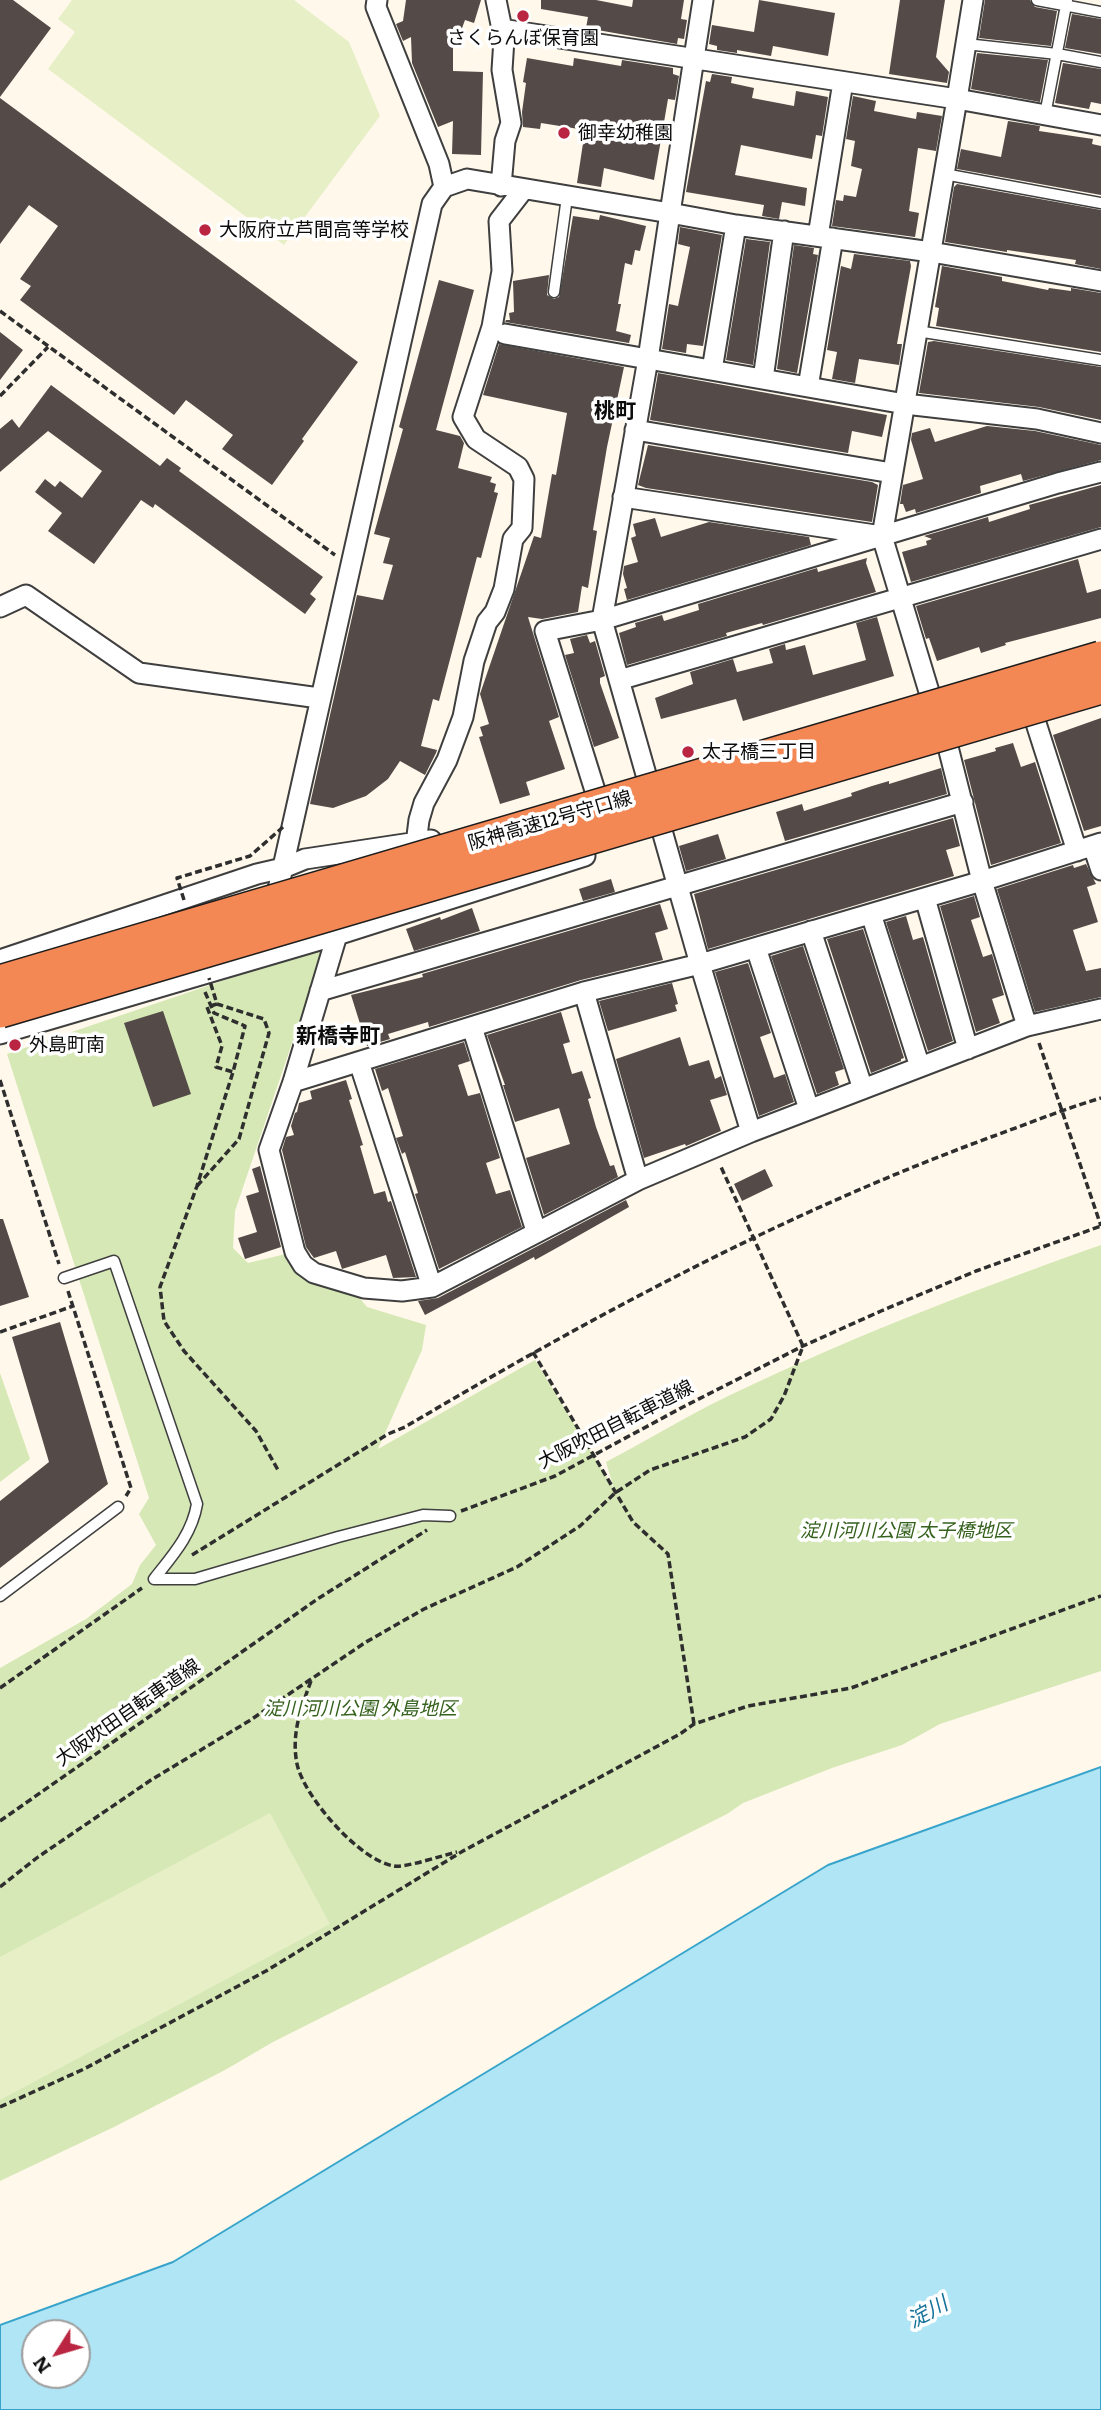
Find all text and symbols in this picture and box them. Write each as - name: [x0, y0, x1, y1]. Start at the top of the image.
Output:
- marker: さくらんぼ保育園: [515, 8, 531, 24]
- place label: さくらんぼ保育園: [447, 27, 599, 49]
- place label: 御幸幼稚園: [578, 122, 673, 144]
- marker: 御幸幼稚園: [556, 125, 572, 141]
- place label: 大阪府立芦間高等学校: [219, 219, 409, 241]
- marker: 大阪府立芦間高等学校: [197, 222, 213, 238]
- district label: 桃町: [594, 399, 636, 425]
- place label: 太子橋三丁目: [702, 741, 816, 763]
- marker: 太子橋三丁目: [680, 744, 696, 760]
- street label: 阪神高速12号守口線: [465, 787, 635, 855]
- district label: 新橋寺町: [296, 1024, 380, 1050]
- place label: 外島町南: [29, 1034, 105, 1056]
- marker: 外島町南: [7, 1037, 23, 1053]
- street label: 大阪吹田自転車道線: [535, 1376, 697, 1474]
- park label: 淀川河川公園 太子橋地区: [800, 1520, 1012, 1542]
- street label: 大阪吹田自転車道線: [51, 1655, 205, 1771]
- park label: 淀川河川公園 外島地区: [263, 1698, 457, 1720]
- water label: 淀川: [904, 2292, 952, 2334]
- north arrow: [21, 2319, 91, 2389]
- text: N: [25, 2351, 57, 2380]

